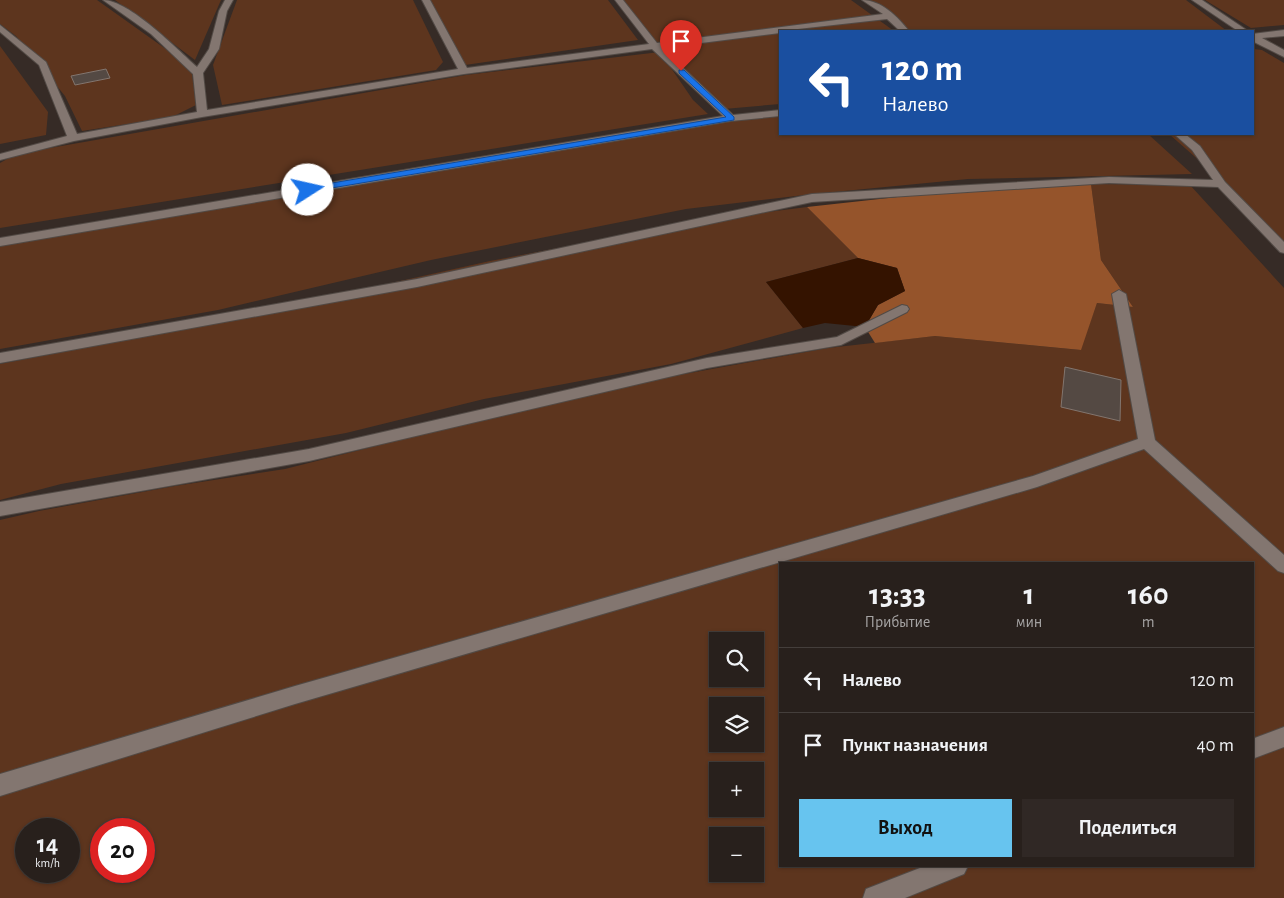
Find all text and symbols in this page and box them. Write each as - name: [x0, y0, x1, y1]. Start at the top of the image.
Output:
- pin: [660, 20, 702, 71]
- icon: arrive: [667, 27, 695, 55]
- icon: left: [799, 50, 864, 115]
- text: 120 m: [882, 52, 963, 87]
- text: Налево: [882, 93, 948, 115]
- position arrow: [281, 163, 333, 215]
- text: 13:33: [869, 580, 926, 610]
- text: 1: [1024, 580, 1034, 610]
- text: 160: [1128, 580, 1169, 610]
- text: Прибытие: [864, 614, 930, 630]
- text: мин: [1016, 614, 1042, 630]
- text: m: [1142, 614, 1155, 630]
- map controls: [709, 632, 764, 882]
- button: search: [709, 632, 764, 687]
- icon: left: [799, 666, 827, 694]
- text: Налево: [842, 671, 901, 690]
- text: 120 m: [1190, 671, 1234, 690]
- button: layers: [709, 697, 764, 752]
- icon: arrive: [799, 731, 827, 759]
- text: Пункт назначения: [842, 736, 988, 755]
- text: 40 m: [1196, 736, 1234, 755]
- button: +: [709, 762, 764, 817]
- button: Выход: [799, 799, 1012, 857]
- button: Поделиться: [1022, 799, 1234, 857]
- speed limit sign: 20: [90, 818, 155, 883]
- button: −: [709, 827, 764, 882]
- text: 14: [37, 832, 58, 857]
- text: km/h: [35, 857, 60, 869]

